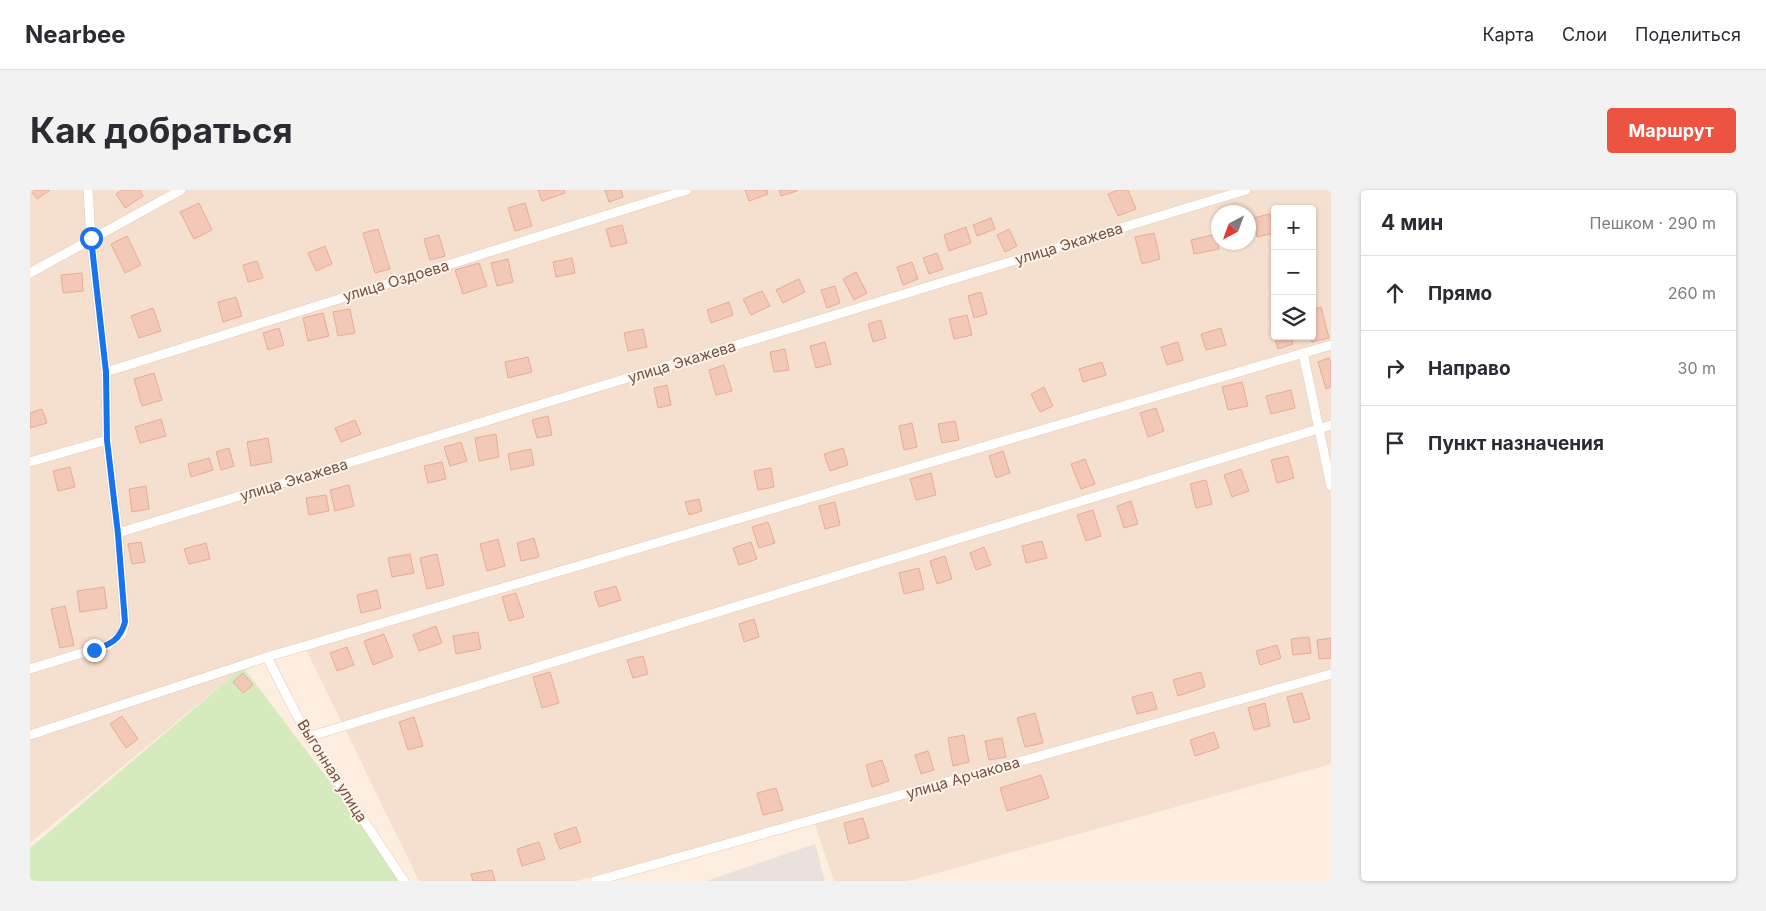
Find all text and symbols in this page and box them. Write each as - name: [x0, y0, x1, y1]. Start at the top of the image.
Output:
- text: Nearbee: [25, 20, 126, 49]
- text: Карта: [1482, 24, 1534, 45]
- text: Слои: [1562, 24, 1607, 45]
- text: Поделиться: [1635, 24, 1741, 45]
- button: Маршрут: [1607, 108, 1736, 153]
- text: Как добраться: [30, 109, 293, 151]
- north arrow: [1211, 205, 1256, 250]
- map controls: [1271, 205, 1316, 340]
- button: +: [1271, 205, 1316, 250]
- text: 4 мин: [1381, 210, 1443, 235]
- text: Пешком · 290 m: [1590, 213, 1716, 233]
- street label: улица Экажева: [1013, 218, 1125, 269]
- route start: [80, 227, 103, 250]
- button: −: [1271, 250, 1316, 295]
- street label: улица Оздоева: [341, 255, 451, 306]
- icon: ahead: [1381, 279, 1409, 307]
- text: Прямо: [1428, 282, 1492, 305]
- text: 260 m: [1668, 283, 1716, 303]
- button: layers: [1271, 295, 1316, 340]
- street label: улица Экажева: [626, 336, 738, 387]
- icon: right: [1381, 354, 1409, 382]
- text: Направо: [1428, 357, 1511, 380]
- text: 30 m: [1678, 358, 1716, 378]
- icon: arrive: [1381, 429, 1409, 457]
- text: Пункт назначения: [1428, 432, 1604, 455]
- street label: улица Экажева: [238, 454, 350, 505]
- route end: [83, 639, 106, 662]
- street label: Выгонная улица: [293, 716, 372, 826]
- street label: улица Арчакова: [904, 752, 1022, 803]

